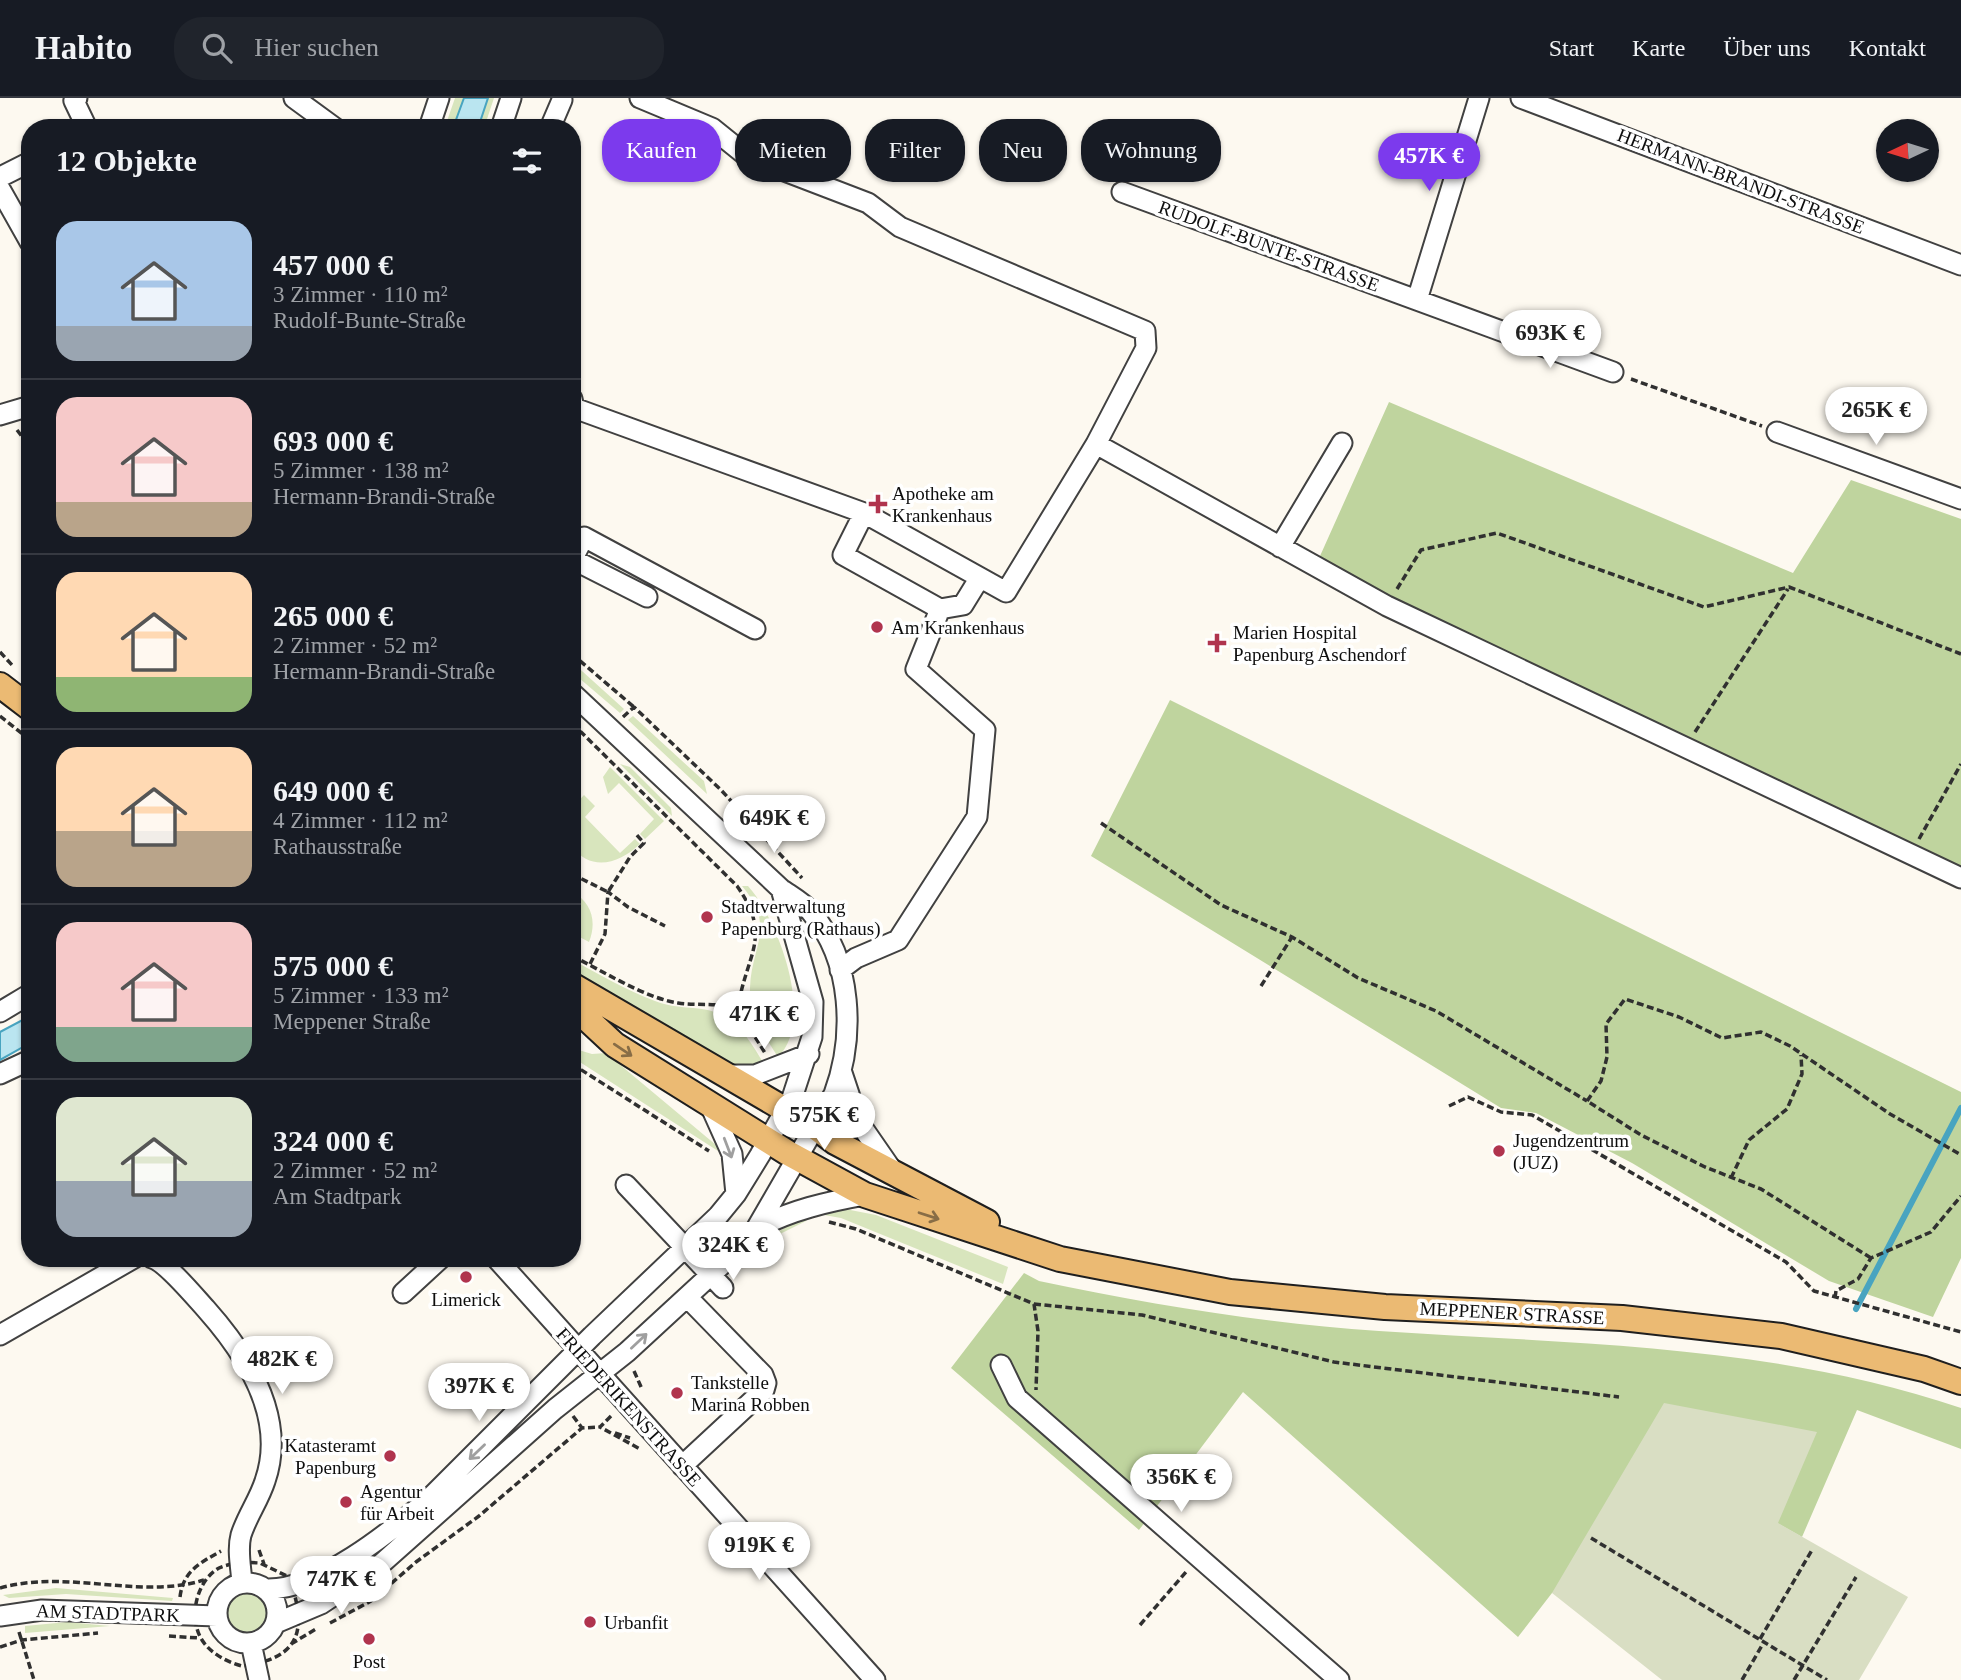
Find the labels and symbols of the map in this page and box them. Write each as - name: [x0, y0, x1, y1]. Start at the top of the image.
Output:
- north arrow: [1876, 119, 1939, 182]
- street label: HERMANN-BRANDI-STRASSE: [1615, 124, 1867, 238]
- pin: 457K €: [1372, 134, 1486, 193]
- street label: RUDOLF-BUNTE-STRASSE: [1156, 196, 1382, 296]
- pin: 693K €: [1493, 310, 1607, 370]
- pin: 265K €: [1819, 388, 1933, 447]
- place label: Apotheke am Krankenhaus: [892, 483, 994, 526]
- marker: Apotheke am Krankenhaus: [870, 496, 886, 512]
- place label: Am Krankenhaus: [891, 617, 1025, 638]
- marker: Am Krankenhaus: [869, 619, 885, 635]
- place label: Marien Hospital Papenburg Aschendorf: [1233, 622, 1407, 665]
- marker: Marien Hospital Papenburg Aschendorf: [1207, 633, 1227, 653]
- pin: 649K €: [717, 796, 831, 855]
- place label: Stadtverwaltung Papenburg (Rathaus): [721, 896, 881, 940]
- marker: Stadtverwaltung Papenburg (Rathaus): [699, 909, 715, 925]
- pin: 471K €: [707, 992, 821, 1051]
- one-way arrow: [613, 1043, 632, 1057]
- pin: 575K €: [767, 1093, 881, 1152]
- place label: Jugendzentrum (JUZ): [1513, 1130, 1629, 1174]
- one-way arrow: [723, 1137, 736, 1158]
- marker: Jugendzentrum (JUZ): [1491, 1143, 1507, 1159]
- one-way arrow: [918, 1211, 940, 1223]
- pin: 324K €: [676, 1222, 790, 1282]
- marker: Limerick: [458, 1269, 474, 1285]
- place label: Limerick: [431, 1289, 501, 1310]
- street label: MEPPENER STRASSE: [1419, 1298, 1605, 1328]
- street label: FRIEDERIKENSTRASSE: [552, 1323, 706, 1491]
- one-way arrow: [630, 1332, 647, 1349]
- pin: 482K €: [225, 1336, 339, 1396]
- pin: 397K €: [422, 1364, 536, 1423]
- place label: Tankstelle Marina Robben: [691, 1372, 810, 1415]
- marker: Tankstelle Marina Robben: [669, 1385, 685, 1401]
- place label: Katasteramt Papenburg: [284, 1435, 377, 1478]
- one-way arrow: [469, 1443, 486, 1460]
- marker: Katasteramt Papenburg: [382, 1448, 398, 1464]
- pin: 356K €: [1124, 1454, 1238, 1514]
- place label: Agentur für Arbeit: [360, 1481, 435, 1524]
- marker: Agentur für Arbeit: [338, 1494, 354, 1510]
- pin: 919K €: [702, 1522, 816, 1582]
- pin: 747K €: [284, 1556, 398, 1616]
- street label: AM STADTPARK: [36, 1600, 181, 1626]
- place label: Urbanfit: [604, 1612, 669, 1633]
- marker: Urbanfit: [582, 1614, 598, 1630]
- marker: Post: [361, 1631, 377, 1647]
- place label: Post: [353, 1651, 386, 1672]

